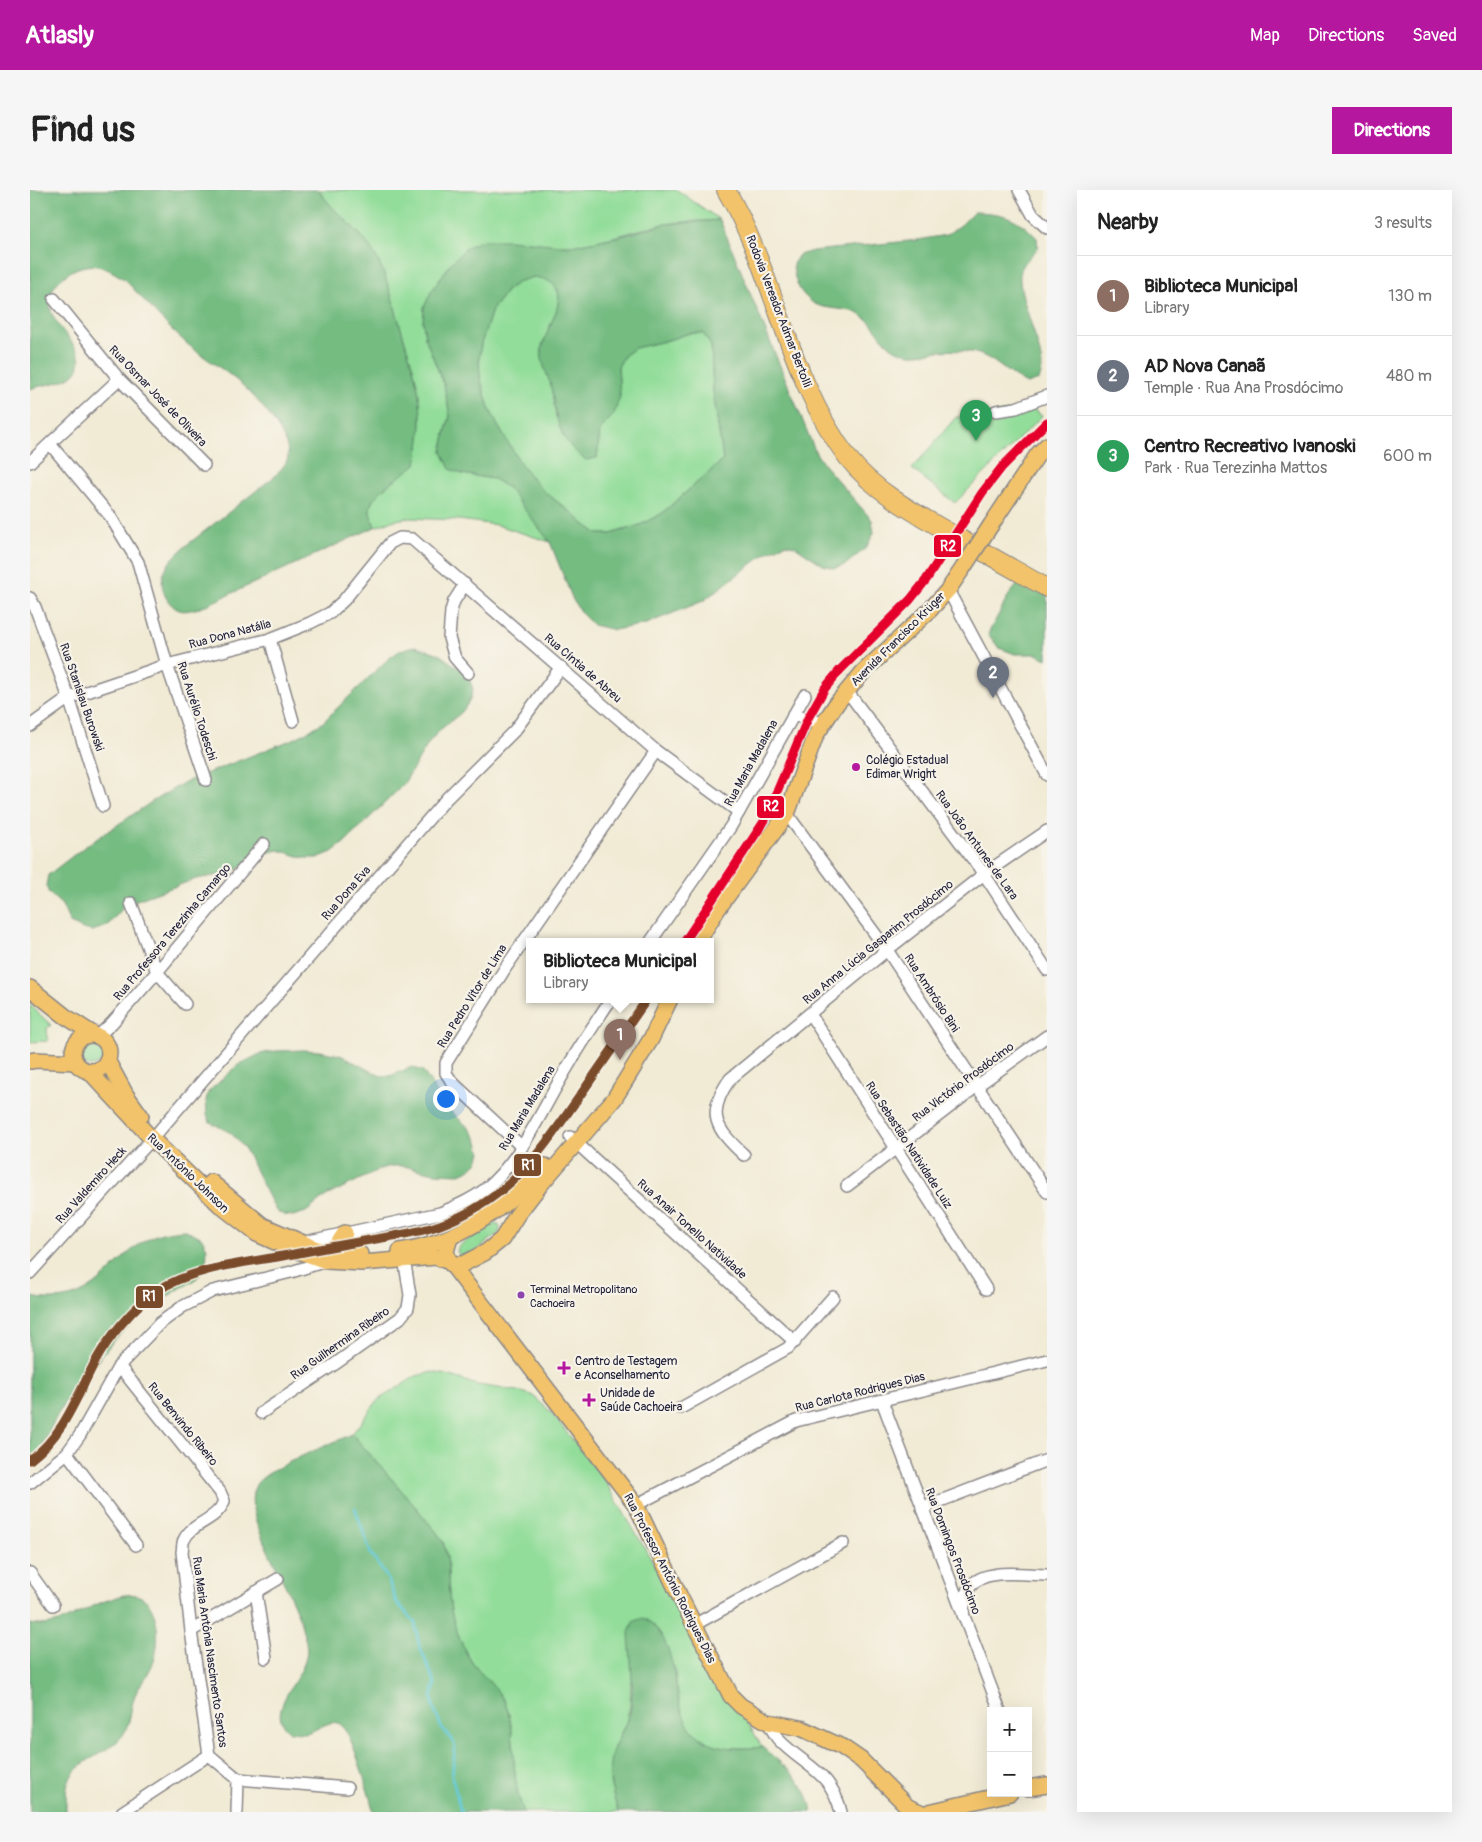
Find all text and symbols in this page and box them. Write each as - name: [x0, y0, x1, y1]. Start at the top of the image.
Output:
- text: Atlasly: [25, 21, 94, 50]
- text: Map: [1250, 24, 1280, 47]
- text: Directions: [1308, 24, 1384, 47]
- text: Saved: [1412, 24, 1457, 47]
- button: Directions: [1332, 107, 1452, 154]
- text: Find us: [30, 108, 135, 152]
- text: Nearby: [1097, 209, 1158, 236]
- text: 3 results: [1374, 213, 1432, 233]
- street label: Rodovia Vereador Admar Bertolli: [743, 233, 815, 389]
- text: Biblioteca Municipal: [1144, 274, 1298, 298]
- text: 1: [1110, 286, 1116, 306]
- text: 130 m: [1388, 286, 1432, 306]
- text: Library: [1144, 298, 1189, 318]
- street label: Rua Osmar José de Oliveira: [105, 343, 210, 450]
- text: AD Nova Canaã: [1144, 354, 1266, 378]
- text: 2: [1109, 366, 1117, 386]
- text: 480 m: [1386, 366, 1432, 386]
- text: Temple · Rua Ana Prosdócimo: [1144, 378, 1343, 398]
- pin: 3: [960, 400, 992, 441]
- text: Centro Recreativo Ivanoski: [1144, 434, 1356, 458]
- text: 3: [1109, 446, 1117, 466]
- text: 600 m: [1383, 446, 1432, 466]
- text: Park · Rua Terezinha Mattos: [1144, 458, 1327, 478]
- line badge: R2: [933, 534, 962, 558]
- text: R2: [940, 538, 956, 555]
- street label: Avenida Francisco Krüger: [848, 589, 949, 690]
- street label: Rua Dona Natália: [187, 616, 273, 653]
- street label: Rua Cíntia de Abreu: [541, 631, 625, 706]
- street label: Rua Stanislau Burowski: [56, 641, 107, 753]
- pin: 2: [977, 657, 1009, 698]
- street label: Rua Aurélio Todeschi: [173, 660, 220, 762]
- street label: Rua Maria Madalena: [721, 717, 782, 809]
- place label: Colégio Estadual Edimar Wright: [866, 753, 949, 782]
- marker: Colégio Estadual Edimar Wright: [850, 761, 862, 773]
- street label: Rua João Antunes de Lara: [932, 788, 1022, 903]
- line badge: R2: [756, 795, 785, 819]
- text: R2: [763, 798, 779, 815]
- street label: Rua Professora Terezinha Camargo: [111, 860, 235, 1004]
- street label: Rua Dona Eva: [319, 863, 374, 924]
- street label: Rua Anna Lúcia Gasparim Prosdócimo: [800, 877, 957, 1008]
- popup: [526, 938, 714, 1003]
- street label: Rua Pedro Vitor de Lima: [434, 941, 511, 1051]
- text: Biblioteca Municipal: [543, 949, 697, 973]
- street label: Rua Ambrósio Bini: [901, 951, 962, 1035]
- text: Library: [543, 973, 588, 993]
- pin: 1: [604, 1019, 636, 1060]
- street label: Rua Victório Prosdócimo: [910, 1039, 1017, 1125]
- street label: Rua Maria Madalena: [496, 1063, 559, 1154]
- street label: Rua Sebastião Natividade Luiz: [862, 1079, 955, 1212]
- your location: [433, 1086, 459, 1112]
- street label: Rua Antônio Johnson: [144, 1131, 232, 1216]
- street label: Rua Valdemiro Heck: [53, 1144, 130, 1227]
- line badge: R1: [513, 1153, 542, 1177]
- text: R1: [521, 1157, 535, 1174]
- street label: Rua Anair Tonello Natividade: [634, 1176, 749, 1282]
- place label: Terminal Metropolitano Cachoeira: [530, 1283, 638, 1310]
- line badge: R1: [135, 1285, 164, 1309]
- text: R1: [142, 1288, 156, 1305]
- marker: Terminal Metropolitano Cachoeira: [516, 1290, 526, 1300]
- street label: Rua Guilhermina Ribeiro: [288, 1303, 393, 1383]
- place label: Centro de Testagem e Aconselhamento: [575, 1354, 678, 1383]
- marker: Centro de Testagem e Aconselhamento: [557, 1361, 571, 1375]
- street label: Rua Carlota Rodrigues Dias: [794, 1369, 927, 1416]
- street label: Rua Benvindo Ribeiro: [144, 1380, 221, 1469]
- place label: Unidade de Saúde Cachoeira: [600, 1386, 683, 1415]
- marker: Unidade de Saúde Cachoeira: [582, 1393, 596, 1407]
- street label: Rua Domingos Prosdócimo: [921, 1486, 984, 1617]
- street label: Rua Professor Antônio Rodrigues Dias: [620, 1491, 719, 1666]
- street label: Rua Maria Antônia Nascimento Santos: [189, 1556, 230, 1749]
- map controls: [987, 1707, 1032, 1797]
- button: +: [987, 1707, 1032, 1752]
- button: −: [987, 1752, 1032, 1797]

